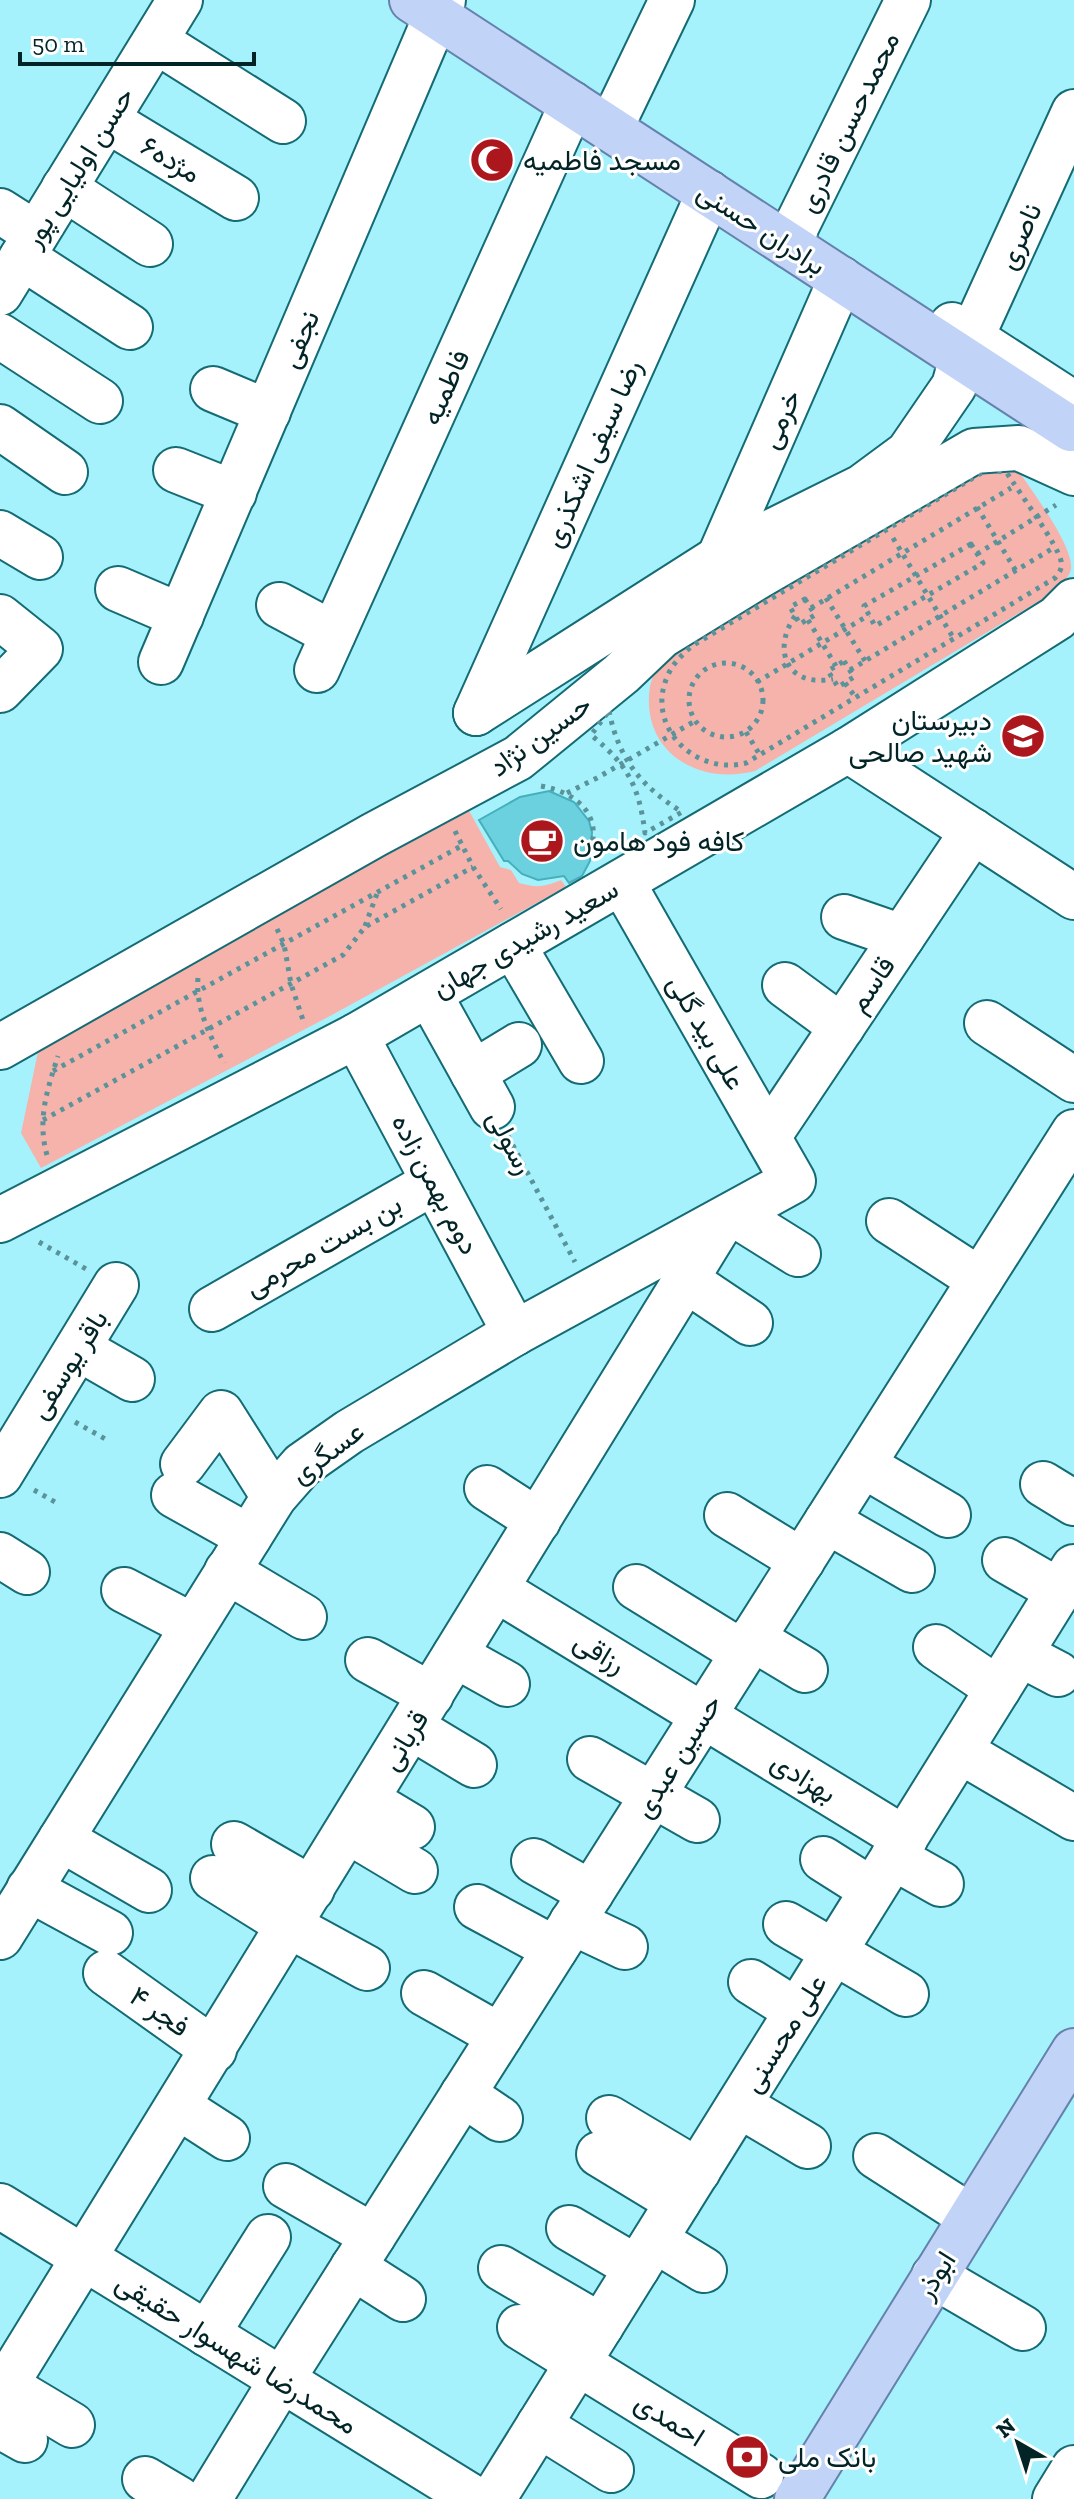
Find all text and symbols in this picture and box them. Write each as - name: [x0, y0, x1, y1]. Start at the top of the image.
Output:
- scale bar: [20, 16, 254, 66]
- street label: محمدحسن قادری: [790, 27, 907, 218]
- text: 50 m: [32, 29, 85, 58]
- street label: حسن اولیایی پور: [15, 81, 143, 255]
- street label: مژده۶: [134, 129, 207, 191]
- mosque icon: مسجد فاطمیه: [468, 136, 516, 184]
- place label: مسجد فاطمیه: [523, 144, 681, 177]
- street label: برادران حسنی: [691, 175, 832, 283]
- street label: ناصری: [990, 198, 1050, 275]
- street label: نجفی: [273, 306, 326, 373]
- street label: فاطمیه: [414, 344, 477, 430]
- street label: رضا سیفی اشکذری: [536, 354, 650, 553]
- street label: خرمی: [753, 385, 809, 454]
- street label: حسین نژاد: [483, 687, 598, 784]
- place label: دبیرستان شهید صالحی: [849, 704, 992, 770]
- school or university icon: دبیرستان شهید صالحی: [999, 712, 1047, 760]
- cafe icon: کافه فود هامون: [518, 817, 566, 865]
- place label: کافه فود هامون: [573, 825, 745, 859]
- street label: سعید رشیدی جهان: [426, 872, 625, 1006]
- street label: قاسم: [841, 950, 904, 1019]
- street label: علی بید گلی: [660, 969, 753, 1096]
- street label: رسولی: [479, 1104, 541, 1181]
- street label: دوم بهمن زاده: [383, 1108, 486, 1261]
- street label: بن بست محرمی: [239, 1187, 408, 1304]
- street label: باقر یوسفی: [22, 1304, 116, 1425]
- street label: عسگری: [284, 1414, 371, 1491]
- street label: رزاقی: [567, 1624, 632, 1681]
- street label: حسین عبدی: [627, 1689, 728, 1824]
- street label: قربانی: [374, 1704, 436, 1777]
- street label: بهزادی: [764, 1745, 842, 1811]
- street label: علی محسنی: [735, 1968, 834, 2099]
- street label: فجر ۴: [123, 1979, 196, 2044]
- street label: ابوذر: [908, 2245, 964, 2307]
- street label: محمدرضا شهسوار حقیقی: [109, 2266, 364, 2442]
- street label: احمدی: [629, 2385, 711, 2454]
- north arrow: [978, 2403, 1058, 2483]
- text: N: [991, 2412, 1021, 2444]
- bank icon: بانک ملی: [723, 2433, 771, 2481]
- place label: بانک ملی: [778, 2441, 876, 2474]

